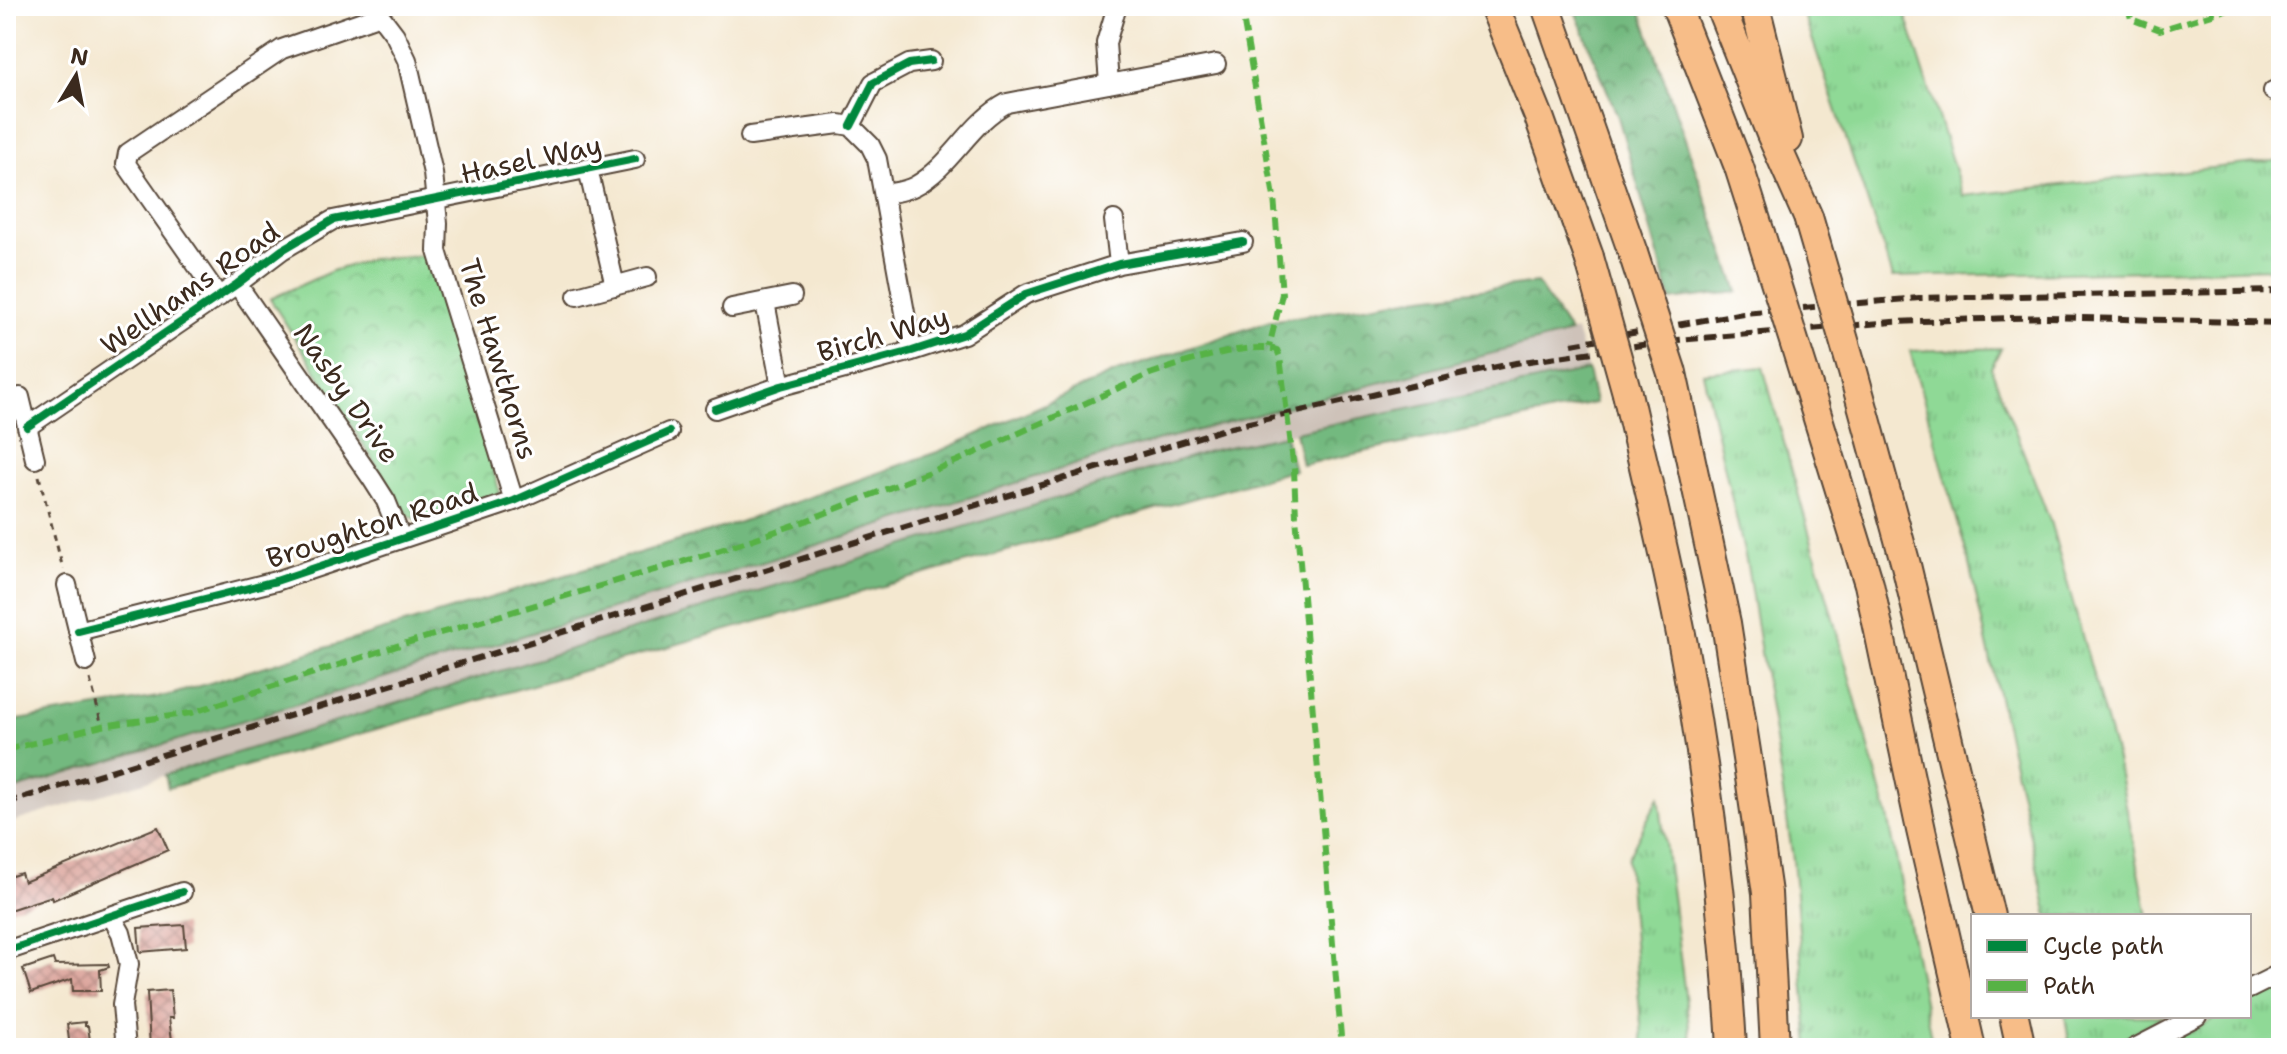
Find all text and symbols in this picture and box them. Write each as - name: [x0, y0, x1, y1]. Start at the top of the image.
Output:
- north arrow: [36, 36, 116, 116]
- text: N: [68, 41, 90, 73]
- street label: Hasel Way: [457, 126, 605, 192]
- street label: Wellhams Road: [93, 212, 287, 364]
- street label: The Hawthorns: [450, 254, 548, 464]
- street label: Birch Way: [813, 297, 953, 371]
- street label: Nasby Drive: [285, 316, 409, 470]
- street label: Broughton Road: [261, 473, 483, 577]
- legend: [1971, 914, 2251, 1018]
- text: Cycle path: [2043, 930, 2164, 962]
- text: Path: [2043, 970, 2095, 1002]

